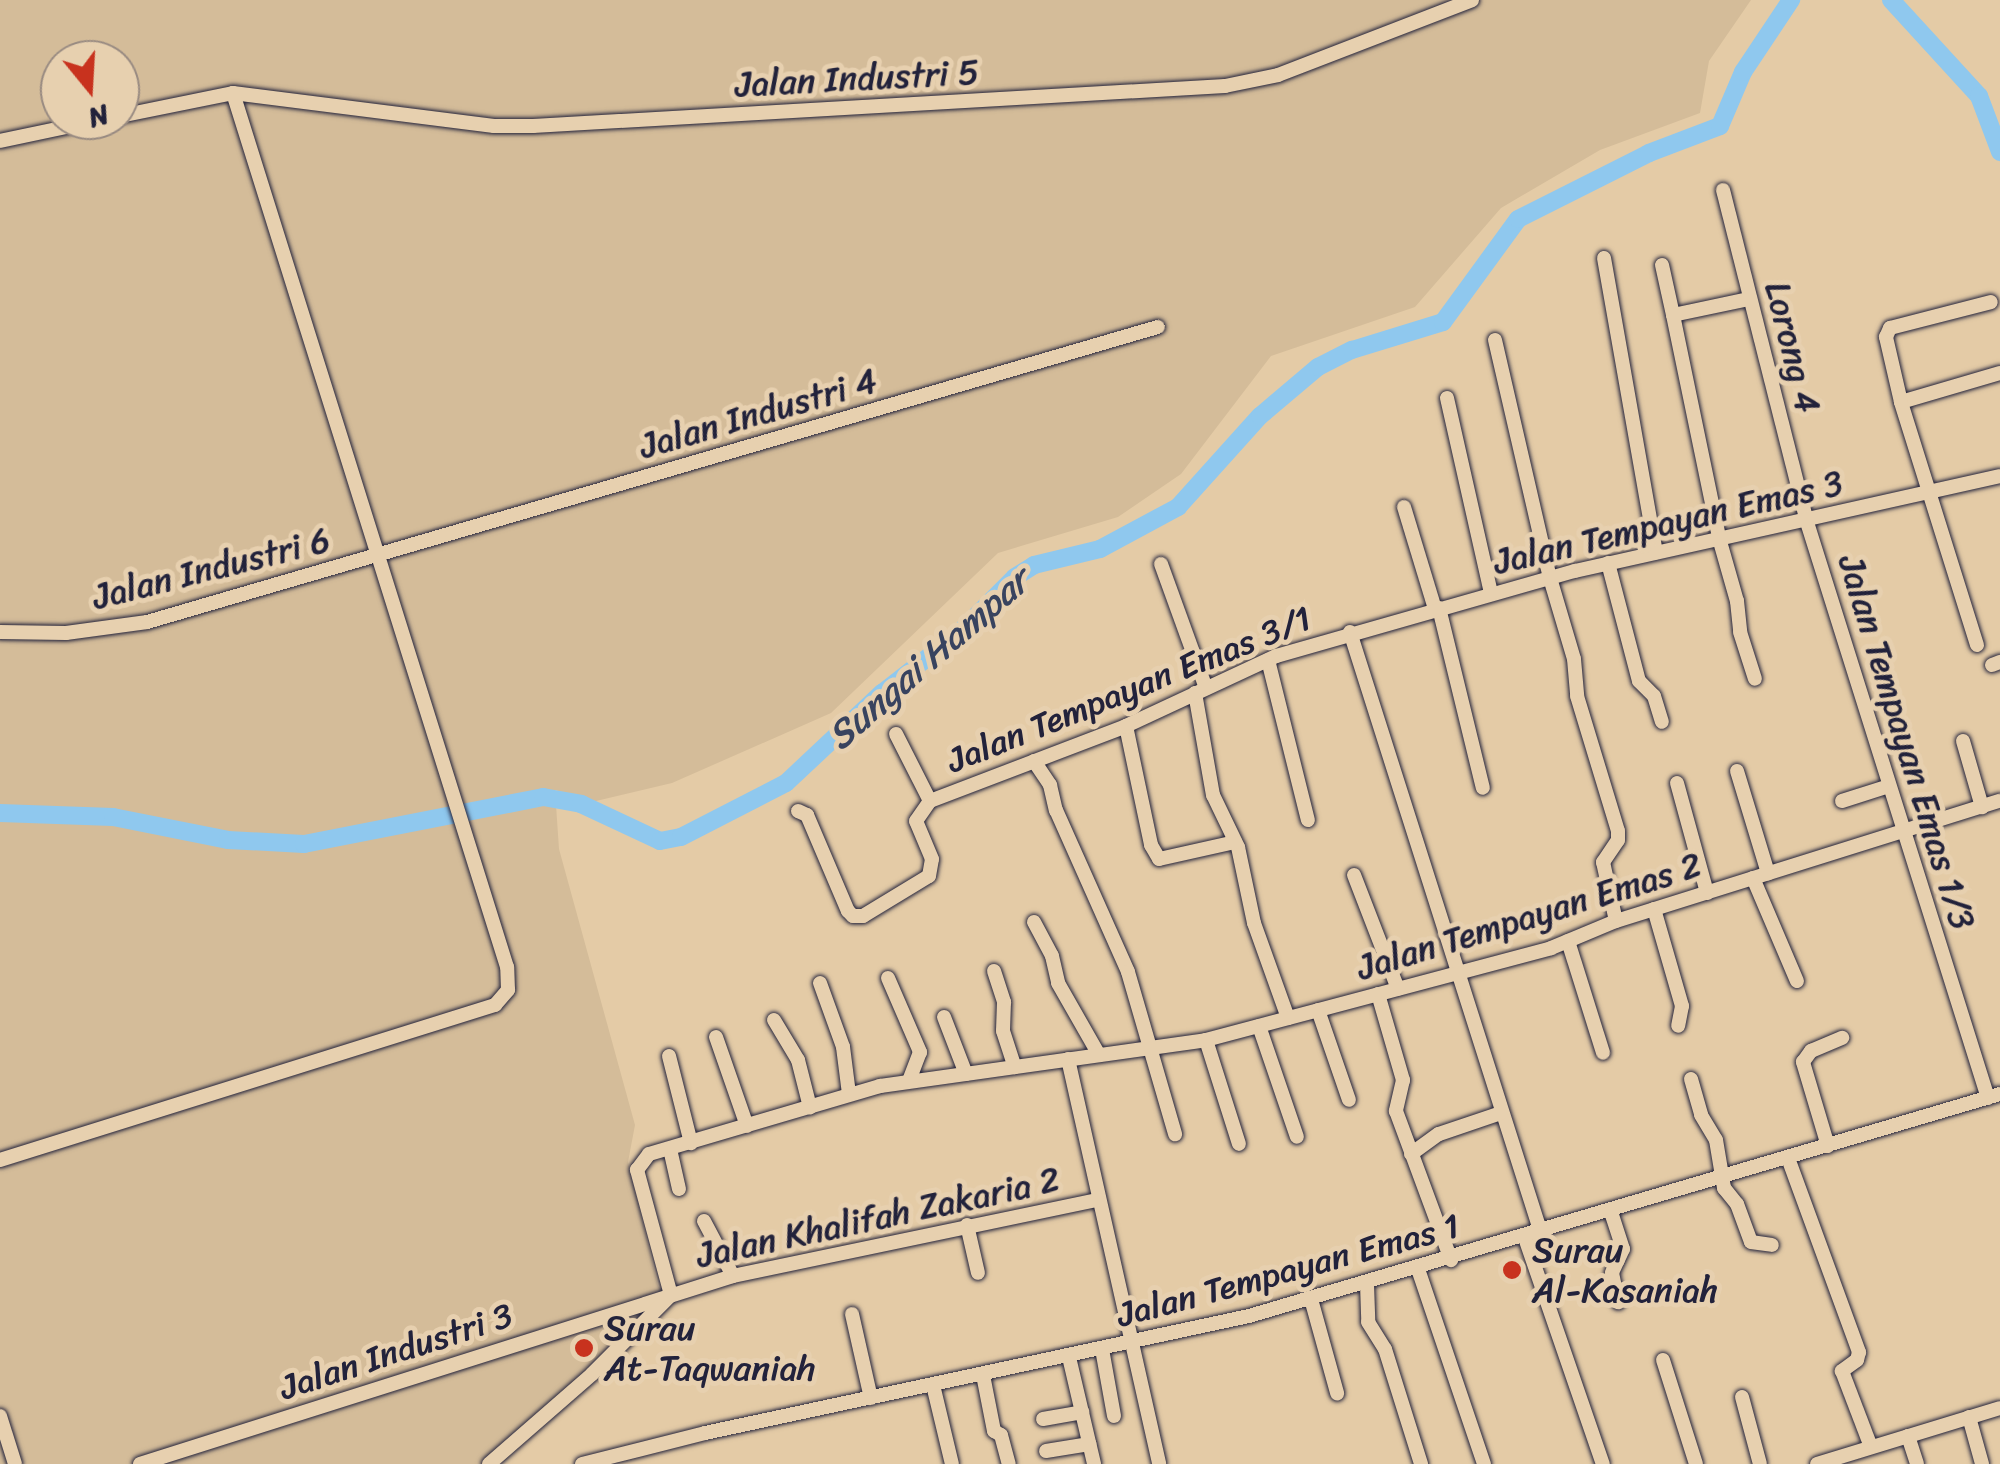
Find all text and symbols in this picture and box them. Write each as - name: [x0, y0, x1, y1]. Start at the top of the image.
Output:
- north arrow: [40, 40, 140, 140]
- street label: Jalan Industri 5: [734, 51, 980, 105]
- text: N: [82, 91, 116, 143]
- street label: Lorong 4: [1756, 277, 1830, 417]
- street label: Jalan Industri 4: [635, 359, 881, 467]
- street label: Jalan Tempayan Emas 3: [1489, 461, 1847, 583]
- street label: Jalan Industri 6: [88, 518, 334, 618]
- street label: Jalan Tempayan Emas 1/3: [1830, 549, 1984, 935]
- water label: Sungai Hampar: [817, 559, 1039, 759]
- street label: Jalan Tempayan Emas 3/1: [940, 596, 1318, 782]
- street label: Jalan Tempayan Emas 2: [1351, 843, 1707, 989]
- street label: Jalan Khalifah Zakaria 2: [693, 1158, 1063, 1276]
- street label: Jalan Tempayan Emas 1: [1111, 1204, 1465, 1336]
- place label: Surau Al-Kasaniah: [1532, 1229, 1718, 1311]
- marker: Surau Al-Kasaniah: [1501, 1259, 1523, 1281]
- street label: Jalan Industri 3: [275, 1294, 517, 1408]
- place label: Surau At-Taqwaniah: [604, 1307, 816, 1389]
- marker: Surau At-Taqwaniah: [573, 1337, 595, 1359]

